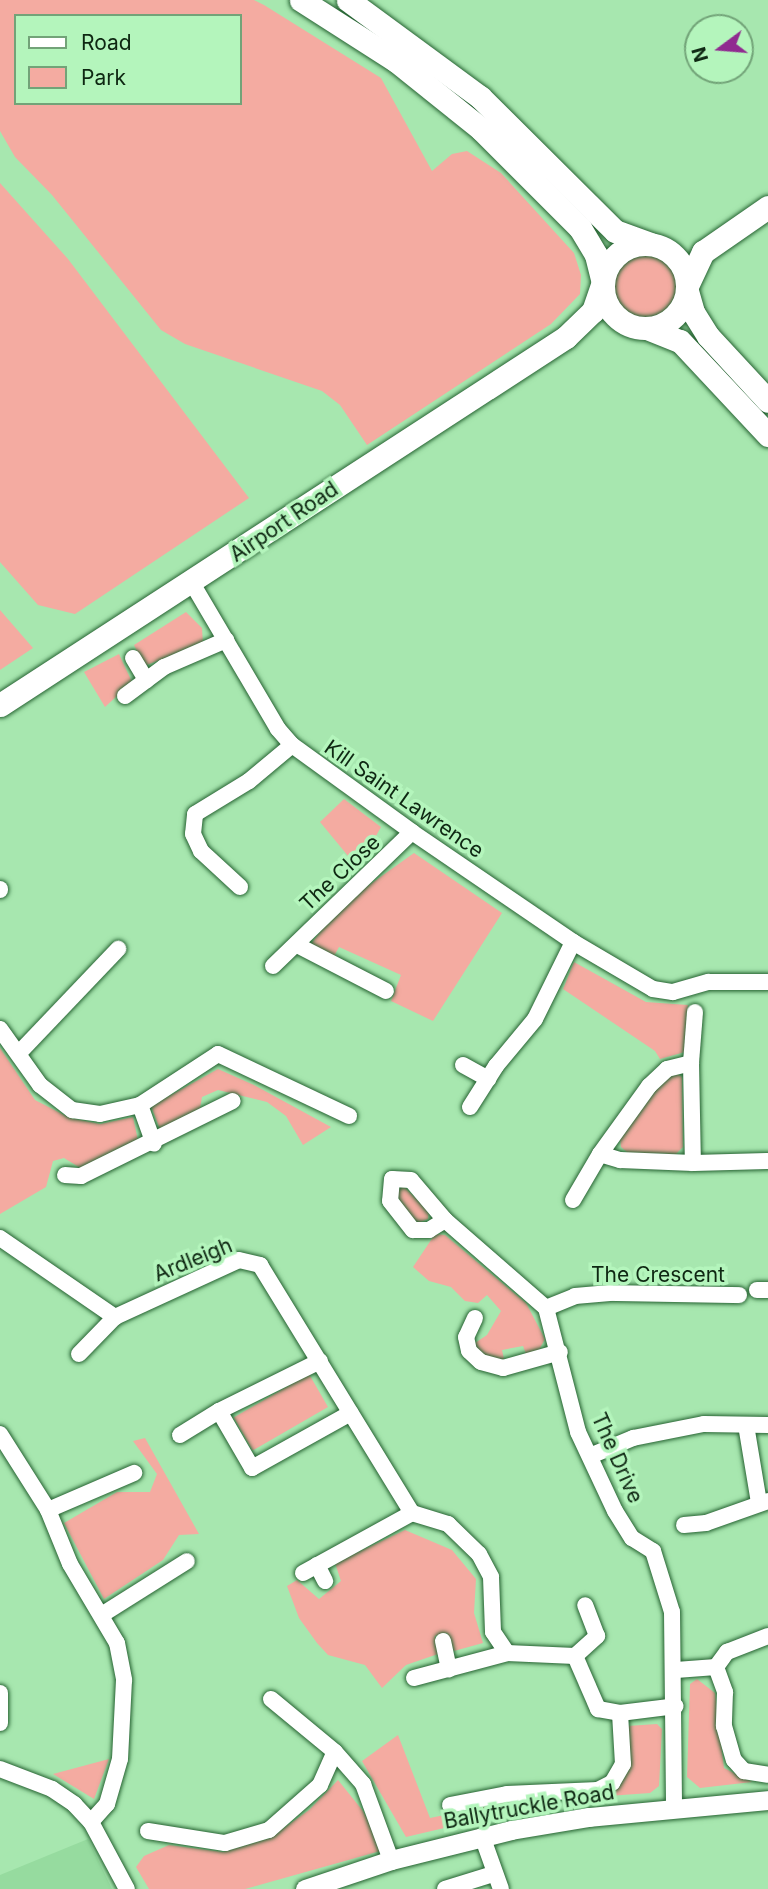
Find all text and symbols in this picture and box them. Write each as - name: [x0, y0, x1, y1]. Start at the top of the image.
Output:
- legend: [14, 14, 242, 105]
- north arrow: [684, 14, 754, 84]
- text: Road: [81, 30, 132, 55]
- text: N: [687, 44, 713, 65]
- text: Park: [81, 65, 126, 90]
- street label: Airport Road: [225, 477, 343, 567]
- street label: Kill Saint Lawrence: [320, 735, 488, 863]
- street label: The Close: [295, 830, 385, 916]
- street label: Ardleigh: [150, 1233, 236, 1287]
- street label: The Crescent: [591, 1262, 725, 1288]
- street label: The Drive: [586, 1409, 648, 1507]
- street label: Ballytruckle Road: [442, 1780, 616, 1834]

